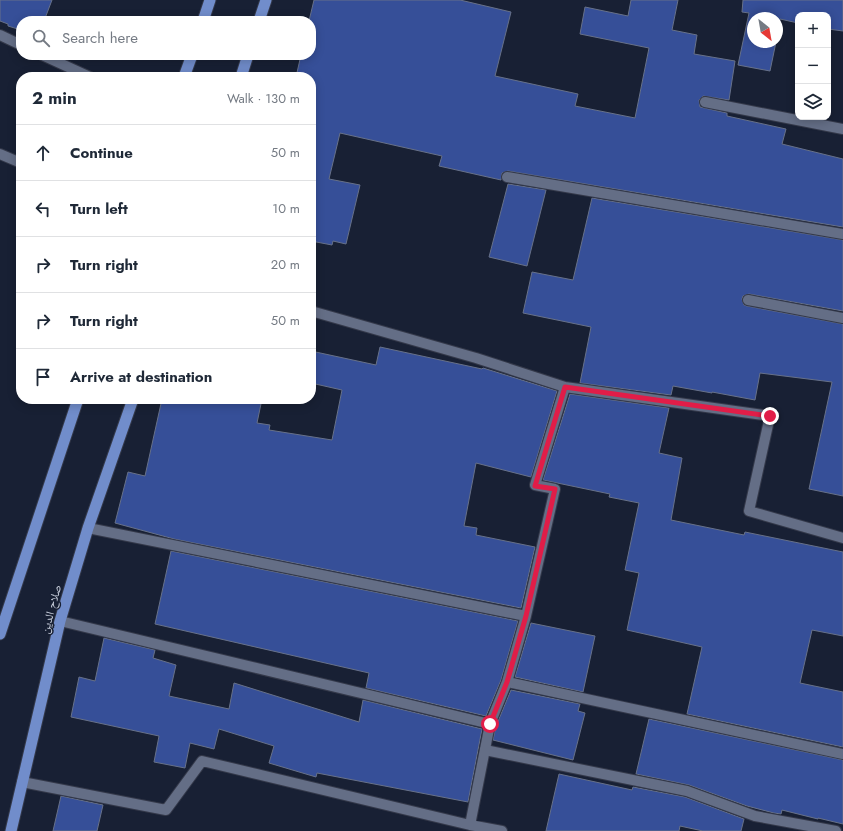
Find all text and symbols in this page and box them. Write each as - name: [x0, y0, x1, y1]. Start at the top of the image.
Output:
- north arrow: [747, 12, 783, 48]
- map controls: [795, 12, 831, 120]
- button: +: [795, 12, 831, 48]
- search box: [16, 16, 316, 60]
- icon: search: [30, 27, 52, 49]
- text: Search here: [62, 27, 138, 49]
- button: −: [795, 48, 831, 84]
- button: layers: [795, 84, 831, 120]
- text: 2 min: [32, 86, 77, 110]
- text: Walk · 130 m: [227, 89, 300, 108]
- icon: ahead: [32, 142, 54, 164]
- text: Continue: [70, 142, 133, 164]
- text: 50 m: [271, 143, 300, 162]
- icon: left: [32, 198, 54, 220]
- text: Turn left: [70, 198, 128, 220]
- text: 10 m: [272, 199, 300, 218]
- icon: right: [32, 254, 54, 276]
- text: Turn right: [70, 254, 138, 276]
- text: 20 m: [271, 255, 300, 274]
- icon: right: [32, 310, 54, 332]
- text: Turn right: [70, 310, 138, 332]
- text: 50 m: [271, 311, 300, 330]
- icon: arrive: [32, 366, 54, 388]
- text: Arrive at destination: [70, 366, 212, 388]
- route end: [761, 407, 779, 425]
- street label: صلاح الدين: [36, 582, 66, 636]
- route start: [481, 715, 499, 733]

